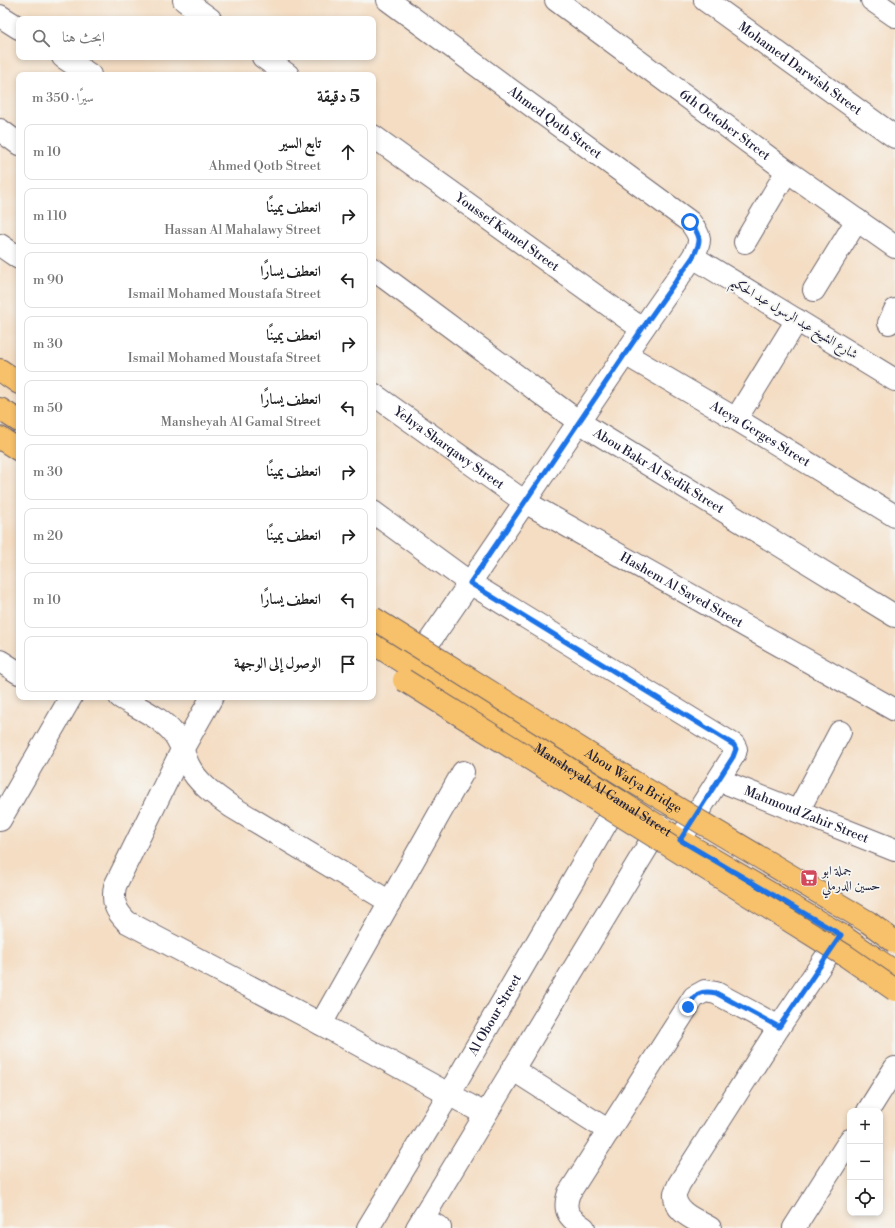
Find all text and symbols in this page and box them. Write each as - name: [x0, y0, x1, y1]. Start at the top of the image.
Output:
- search box: [16, 16, 376, 60]
- street label: Mohamed Darwish Street: [735, 18, 865, 119]
- icon: search: [30, 27, 52, 49]
- text: ابحث هنا: [62, 28, 105, 47]
- street label: Ahmed Qotb Street: [504, 82, 605, 163]
- text: 5 دقيقة: [317, 86, 360, 108]
- street label: 6th October Street: [676, 86, 774, 164]
- text: سيرًا · 350 m: [32, 90, 94, 106]
- text: تابع السير: [279, 134, 321, 153]
- icon: ahead: [337, 141, 359, 163]
- text: 10 m: [33, 144, 61, 160]
- text: Ahmed Qotb Street: [209, 158, 321, 174]
- street label: Youssef Kamel Street: [451, 189, 562, 275]
- text: انعطف يمينًا: [266, 198, 321, 217]
- icon: right: [337, 205, 359, 227]
- text: 110 m: [33, 208, 67, 224]
- route start: [681, 213, 699, 231]
- text: Hassan Al Mahalawy Street: [164, 222, 321, 238]
- text: انعطف يسارًا: [260, 262, 321, 281]
- icon: left: [337, 269, 359, 291]
- text: 90 m: [33, 272, 64, 288]
- street label: شارع الشيخ عبد الرسول عبد الحكيم: [725, 274, 861, 367]
- text: Ismail Mohamed Moustafa Street: [128, 286, 321, 302]
- text: انعطف يمينًا: [266, 326, 321, 345]
- icon: right: [337, 333, 359, 355]
- text: 30 m: [33, 336, 63, 352]
- text: Ismail Mohamed Moustafa Street: [128, 350, 321, 366]
- text: انعطف يسارًا: [260, 390, 321, 409]
- icon: left: [337, 397, 359, 419]
- street label: Ateya Gerges Street: [706, 397, 813, 471]
- text: 50 m: [33, 400, 63, 416]
- street label: Yehya Sharqawy Street: [390, 403, 508, 493]
- text: Mansheyah Al Gamal Street: [161, 414, 321, 430]
- street label: Abou Bakr Al Sedik Street: [589, 424, 727, 517]
- icon: right: [337, 461, 359, 483]
- text: انعطف يمينًا: [266, 462, 321, 481]
- text: 30 m: [33, 464, 63, 480]
- icon: right: [337, 525, 359, 547]
- text: انعطف يمينًا: [266, 526, 321, 545]
- text: 20 m: [33, 528, 63, 544]
- street label: Hashem Al Sayed Street: [617, 549, 746, 631]
- icon: left: [337, 589, 359, 611]
- text: انعطف يسارًا: [260, 590, 321, 609]
- text: 10 m: [33, 592, 61, 608]
- icon: arrive: [337, 653, 359, 675]
- text: الوصول إلى الوجهة: [234, 654, 321, 673]
- street label: Mansheyah Al Gamal Street: [531, 740, 675, 841]
- street label: Abou Wafya Bridge: [581, 745, 685, 817]
- street label: Mahmoud Zahir Street: [742, 783, 871, 847]
- place label: جملة ابو حسين الدرملي: [820, 863, 880, 899]
- supermarket icon: جملة ابو حسين الدرملي: [799, 868, 819, 888]
- street label: Al Obour Street: [465, 971, 525, 1059]
- route end: [679, 998, 697, 1016]
- map controls: [847, 1108, 883, 1216]
- button: +: [847, 1108, 883, 1144]
- button: −: [847, 1144, 883, 1180]
- button: locate: [847, 1180, 883, 1216]

